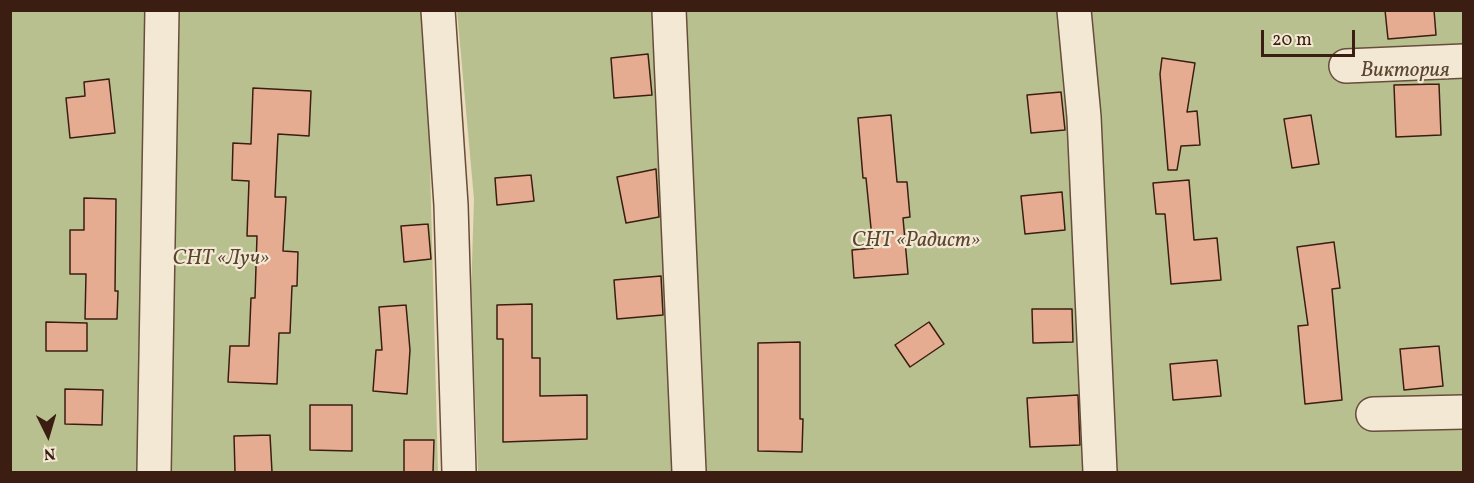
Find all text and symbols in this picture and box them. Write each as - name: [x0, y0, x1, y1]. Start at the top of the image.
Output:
- scale bar: [1264, 18, 1358, 56]
- text: 20 m: [1272, 28, 1312, 53]
- park label: Виктория: [1361, 59, 1449, 85]
- park label: СНТ «Радист»: [852, 229, 980, 255]
- park label: СНТ «Луч»: [173, 247, 269, 273]
- north arrow: [18, 405, 78, 465]
- text: N: [43, 441, 56, 464]

